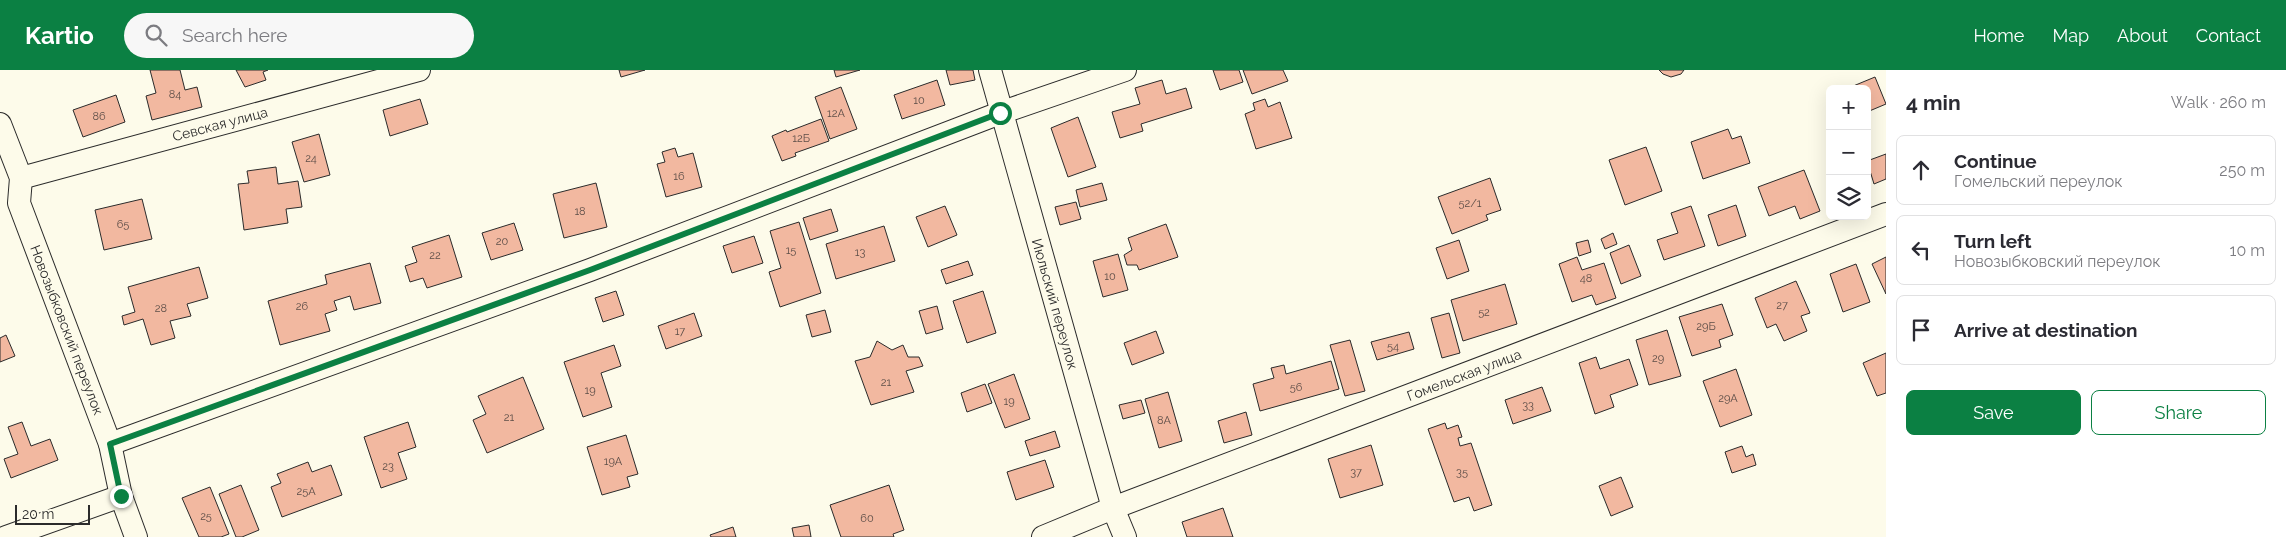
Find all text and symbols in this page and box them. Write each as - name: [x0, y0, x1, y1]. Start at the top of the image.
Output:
- search box: [124, 13, 474, 58]
- text: Kartio: [25, 21, 94, 50]
- icon: search: [142, 21, 170, 49]
- text: Search here: [182, 24, 287, 46]
- text: Home: [1973, 25, 2024, 46]
- text: Map: [2052, 25, 2089, 46]
- text: About: [2117, 25, 2168, 46]
- text: Contact: [2196, 25, 2261, 46]
- map controls: [1826, 85, 1871, 220]
- button: +: [1826, 85, 1871, 130]
- house number: 84: [169, 88, 181, 101]
- text: 4 min: [1906, 90, 1961, 115]
- text: Walk · 260 m: [2171, 93, 2266, 112]
- house number: 10: [913, 94, 925, 107]
- route start: [989, 102, 1012, 125]
- street label: Севская улица: [171, 104, 269, 144]
- house number: 12А: [827, 107, 846, 120]
- house number: 86: [92, 110, 106, 123]
- button: −: [1826, 130, 1871, 175]
- house number: 12Б: [792, 132, 810, 145]
- text: Continue: [1954, 150, 2037, 172]
- house number: 24: [305, 152, 317, 165]
- icon: ahead: [1907, 156, 1935, 184]
- text: 250 m: [2219, 161, 2265, 180]
- house number: 16: [673, 170, 685, 183]
- text: Гомельский переулок: [1954, 172, 2123, 191]
- button: layers: [1826, 175, 1871, 220]
- house number: 52/1: [1459, 197, 1482, 210]
- house number: 18: [574, 205, 586, 218]
- house number: 65: [117, 218, 129, 231]
- text: Turn left: [1954, 230, 2031, 252]
- house number: 20: [496, 235, 508, 248]
- icon: left: [1907, 236, 1935, 264]
- street label: Июльский переулок: [1029, 237, 1081, 371]
- text: 10 m: [2230, 241, 2265, 260]
- street label: Новозыбковский переулок: [27, 243, 107, 417]
- house number: 15: [786, 244, 796, 257]
- house number: 13: [855, 246, 865, 259]
- house number: 22: [429, 249, 441, 262]
- text: Новозыбковский переулок: [1954, 252, 2161, 271]
- house number: 10: [1104, 270, 1116, 283]
- house number: 48: [1580, 272, 1592, 285]
- house number: 27: [1776, 299, 1788, 312]
- house number: 26: [296, 300, 309, 313]
- house number: 28: [155, 302, 167, 315]
- house number: 52: [1478, 306, 1490, 319]
- icon: arrive: [1907, 316, 1935, 344]
- text: Arrive at destination: [1954, 319, 2138, 341]
- house number: 29Б: [1696, 320, 1716, 333]
- house number: 17: [675, 325, 685, 338]
- house number: 54: [1387, 340, 1399, 353]
- street label: Гомельская улица: [1405, 346, 1523, 404]
- house number: 29: [1652, 352, 1664, 365]
- house number: 21: [881, 376, 892, 389]
- house number: 56: [1290, 381, 1303, 394]
- house number: 19: [584, 384, 596, 397]
- button: Save: [1906, 390, 2081, 435]
- button: Share: [2091, 390, 2266, 435]
- house number: 29А: [1718, 392, 1738, 405]
- house number: 19: [1003, 395, 1015, 408]
- house number: 33: [1522, 399, 1534, 412]
- house number: 21: [504, 411, 515, 424]
- house number: 8А: [1157, 414, 1171, 427]
- house number: 19А: [604, 455, 623, 468]
- house number: 23: [382, 460, 394, 473]
- house number: 37: [1350, 466, 1362, 479]
- house number: 35: [1456, 466, 1468, 479]
- route end: [110, 485, 133, 508]
- house number: 25А: [296, 485, 316, 498]
- scale bar: [15, 502, 90, 525]
- text: 20 m: [22, 506, 54, 522]
- house number: 25: [200, 510, 212, 523]
- house number: 60: [860, 512, 874, 525]

